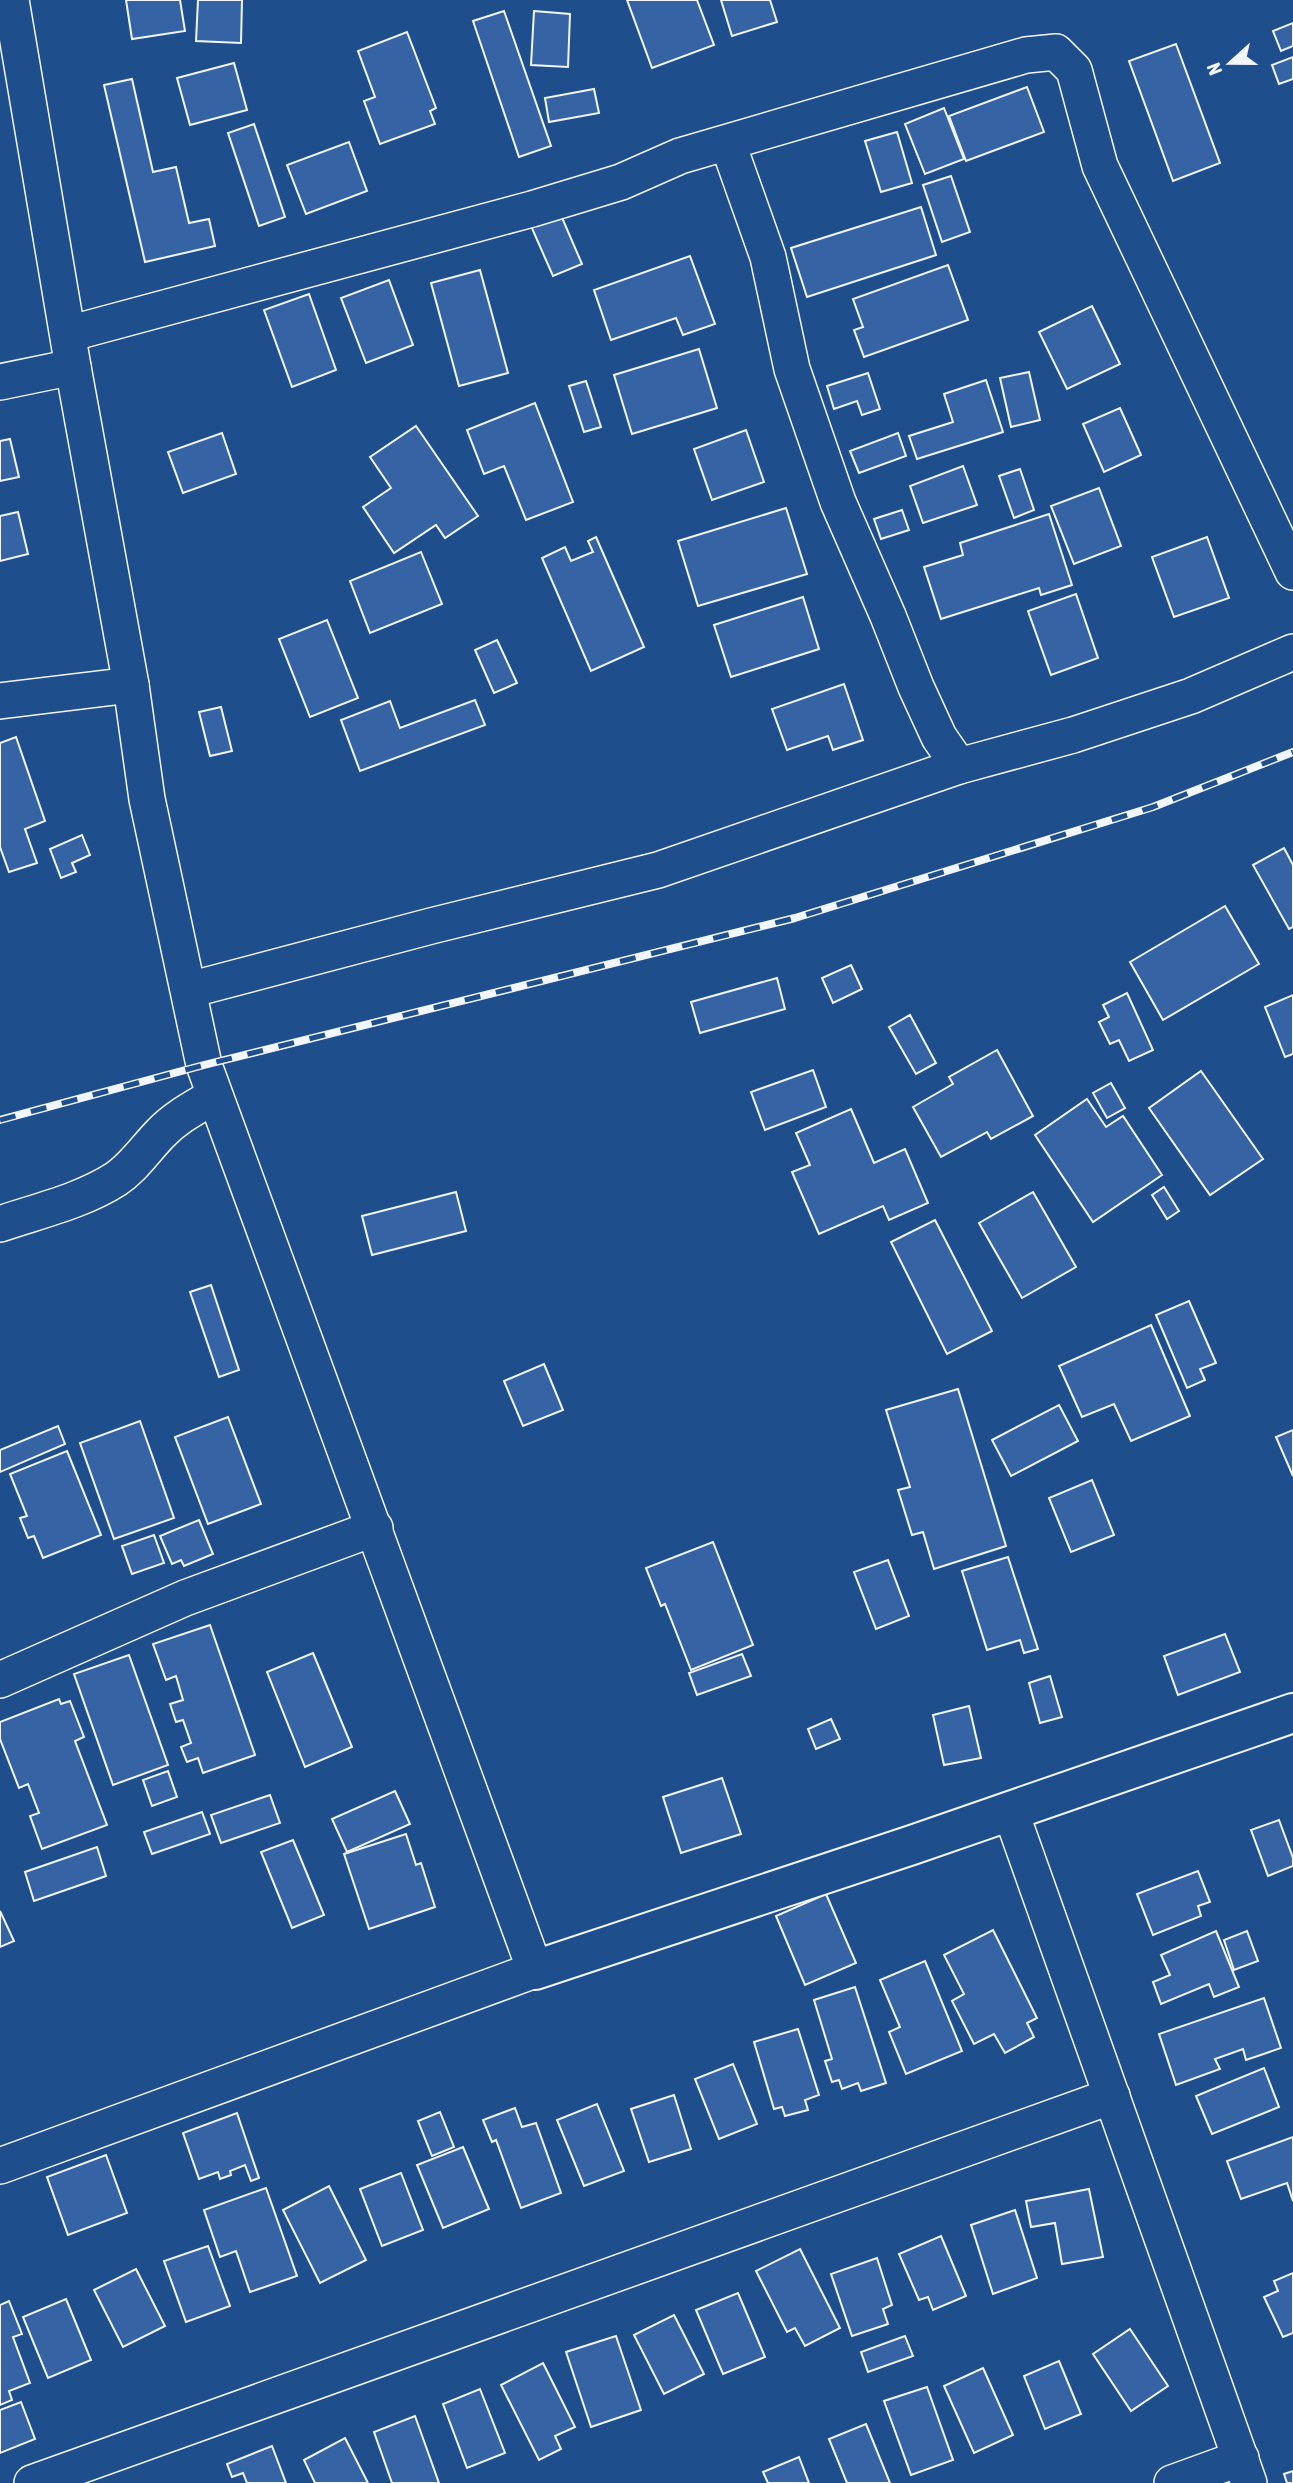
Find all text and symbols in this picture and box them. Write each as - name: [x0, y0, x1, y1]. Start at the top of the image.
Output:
- north arrow: [1195, 28, 1265, 98]
- text: N: [1202, 60, 1226, 78]

